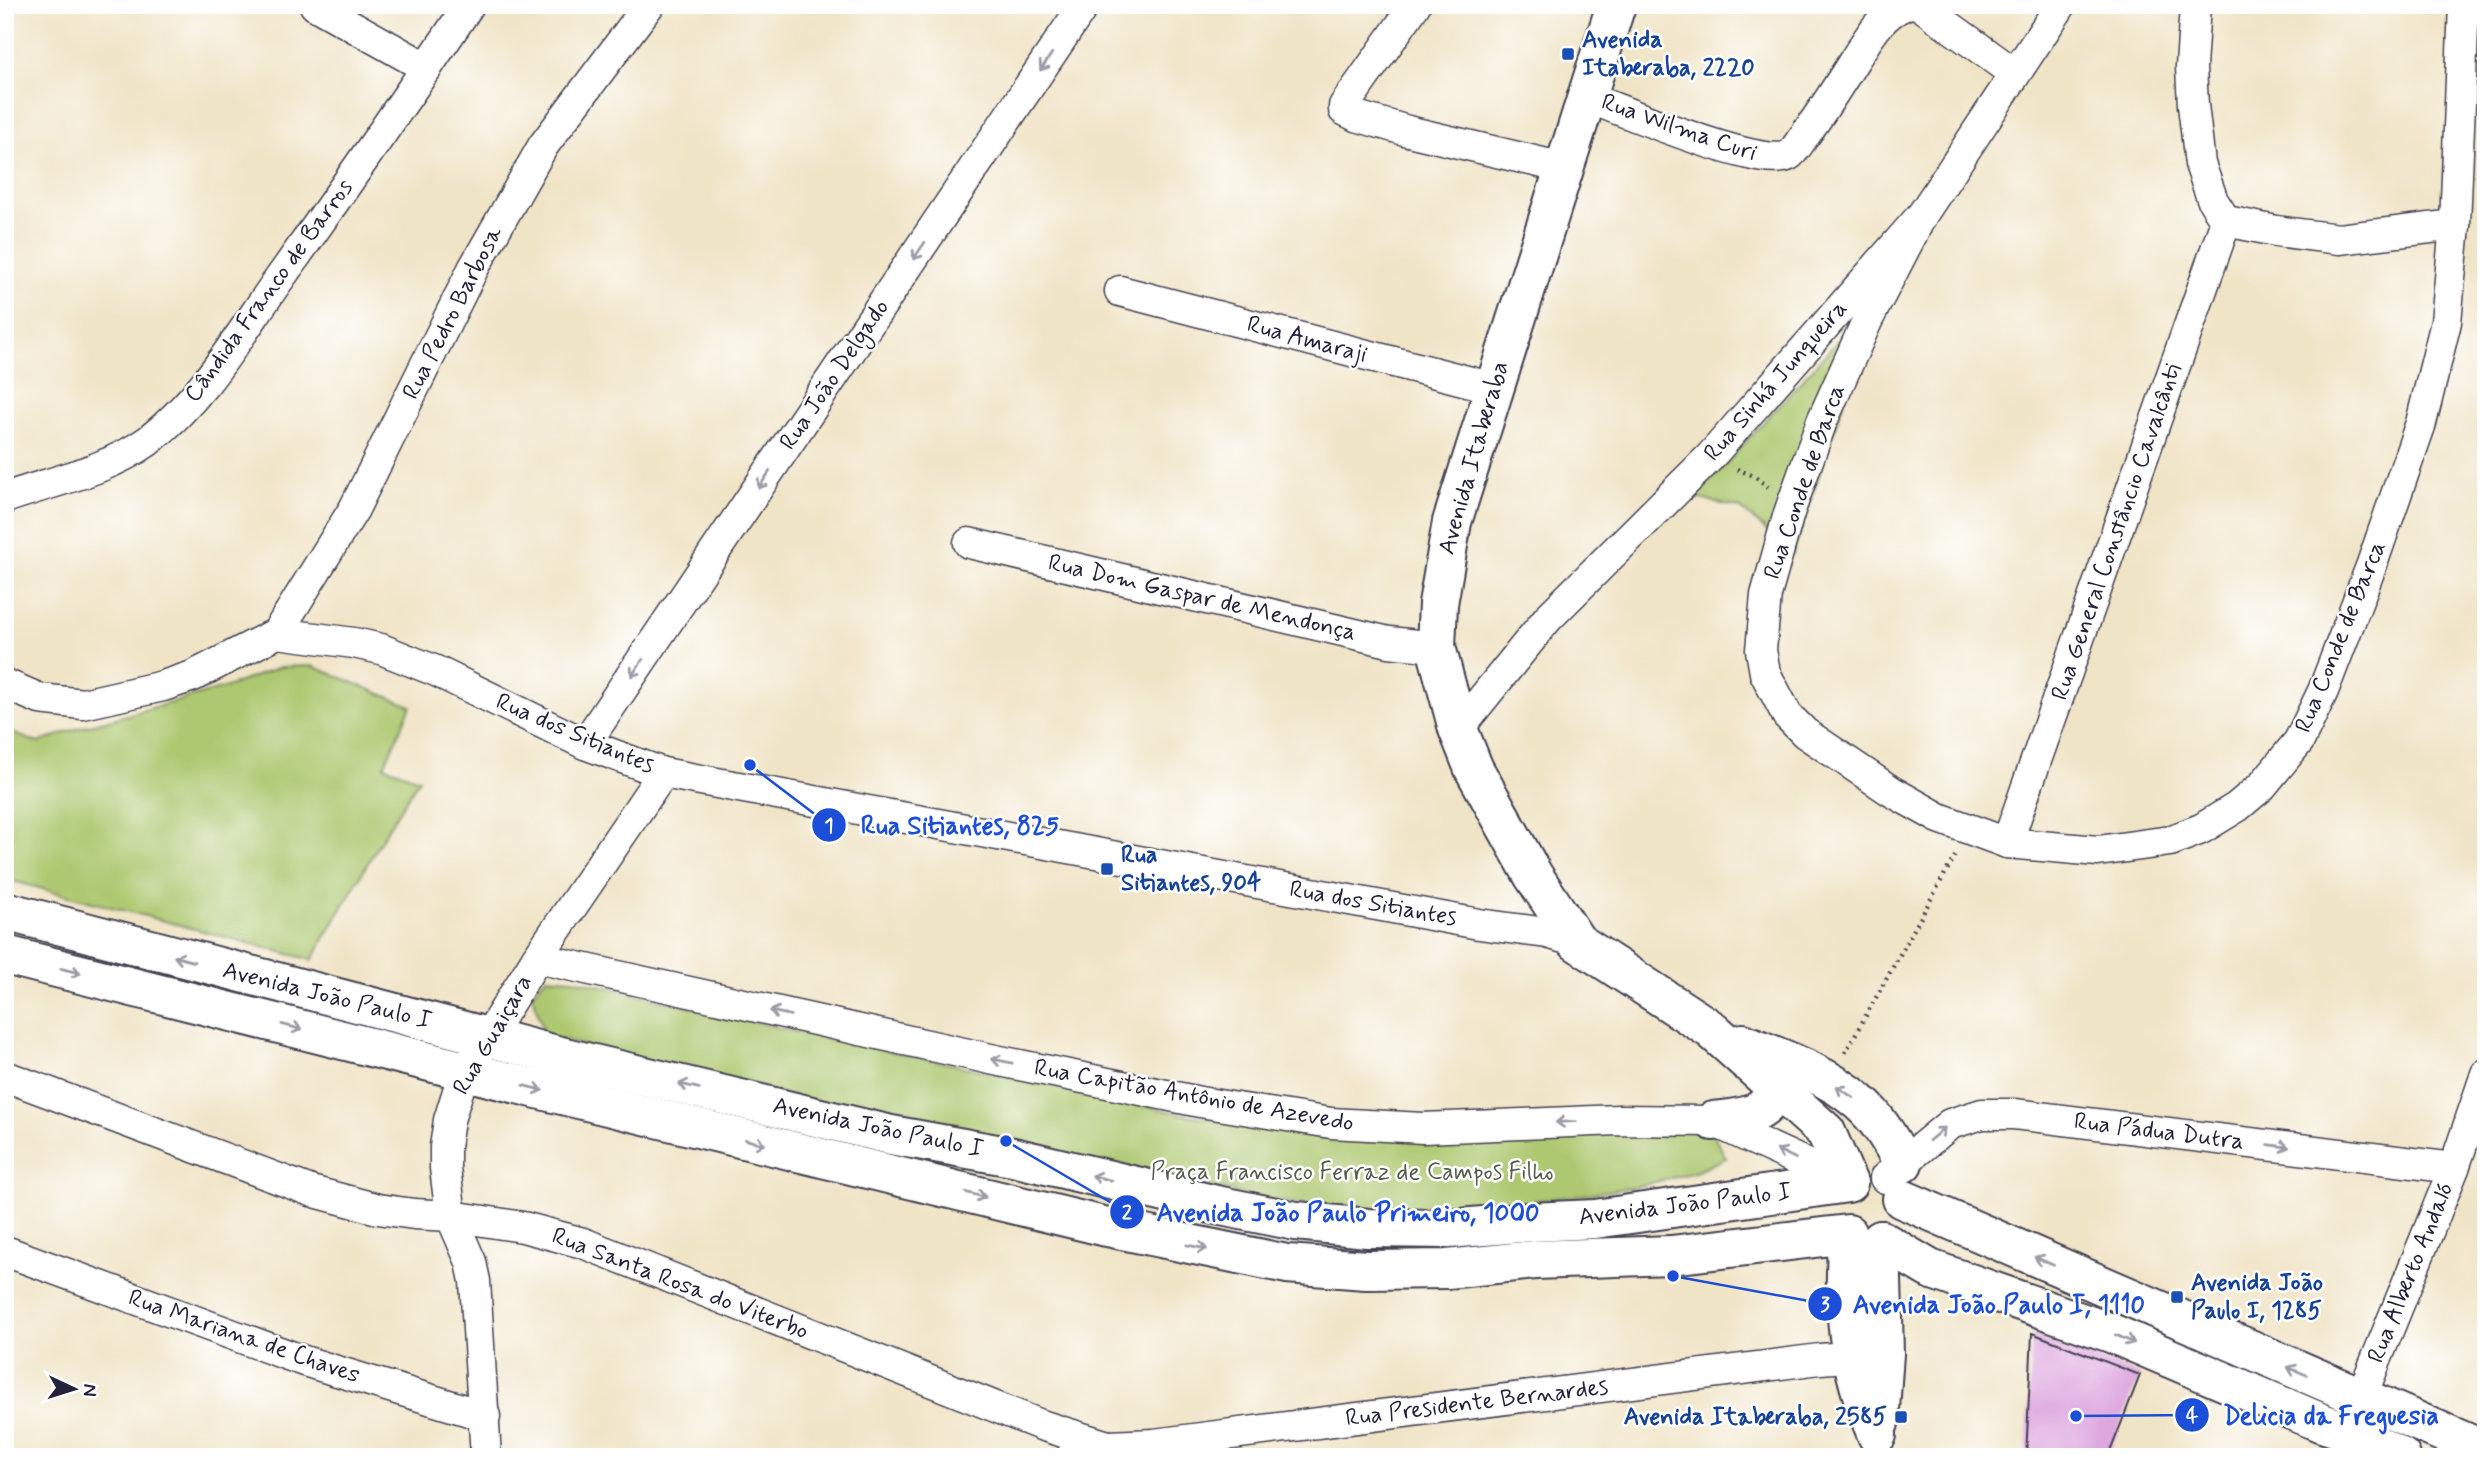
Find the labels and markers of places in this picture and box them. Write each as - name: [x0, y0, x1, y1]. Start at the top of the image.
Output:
- place label: Avenida Itaberaba, 2220: [1582, 25, 1755, 84]
- marker: Avenida Itaberaba, 2220: [1560, 46, 1576, 62]
- callout: Rua Sitiantes, 825: [811, 801, 1073, 848]
- place label: Rua Sitiantes, 904: [1121, 840, 1262, 899]
- marker: Rua Sitiantes, 904: [1099, 861, 1115, 877]
- callout: Avenida João Paulo Primeiro, 1000: [1109, 1188, 1552, 1235]
- place label: Avenida João Paulo I, 1285: [2191, 1268, 2323, 1327]
- callout: Avenida João Paulo I, 1110: [1807, 1281, 2155, 1328]
- marker: Avenida João Paulo I, 1285: [2169, 1289, 2185, 1305]
- callout: Delicia da Freguesia: [2175, 1391, 2451, 1438]
- place label: Avenida Itaberaba, 2585: [1624, 1402, 1887, 1433]
- marker: Avenida Itaberaba, 2585: [1893, 1409, 1909, 1425]

